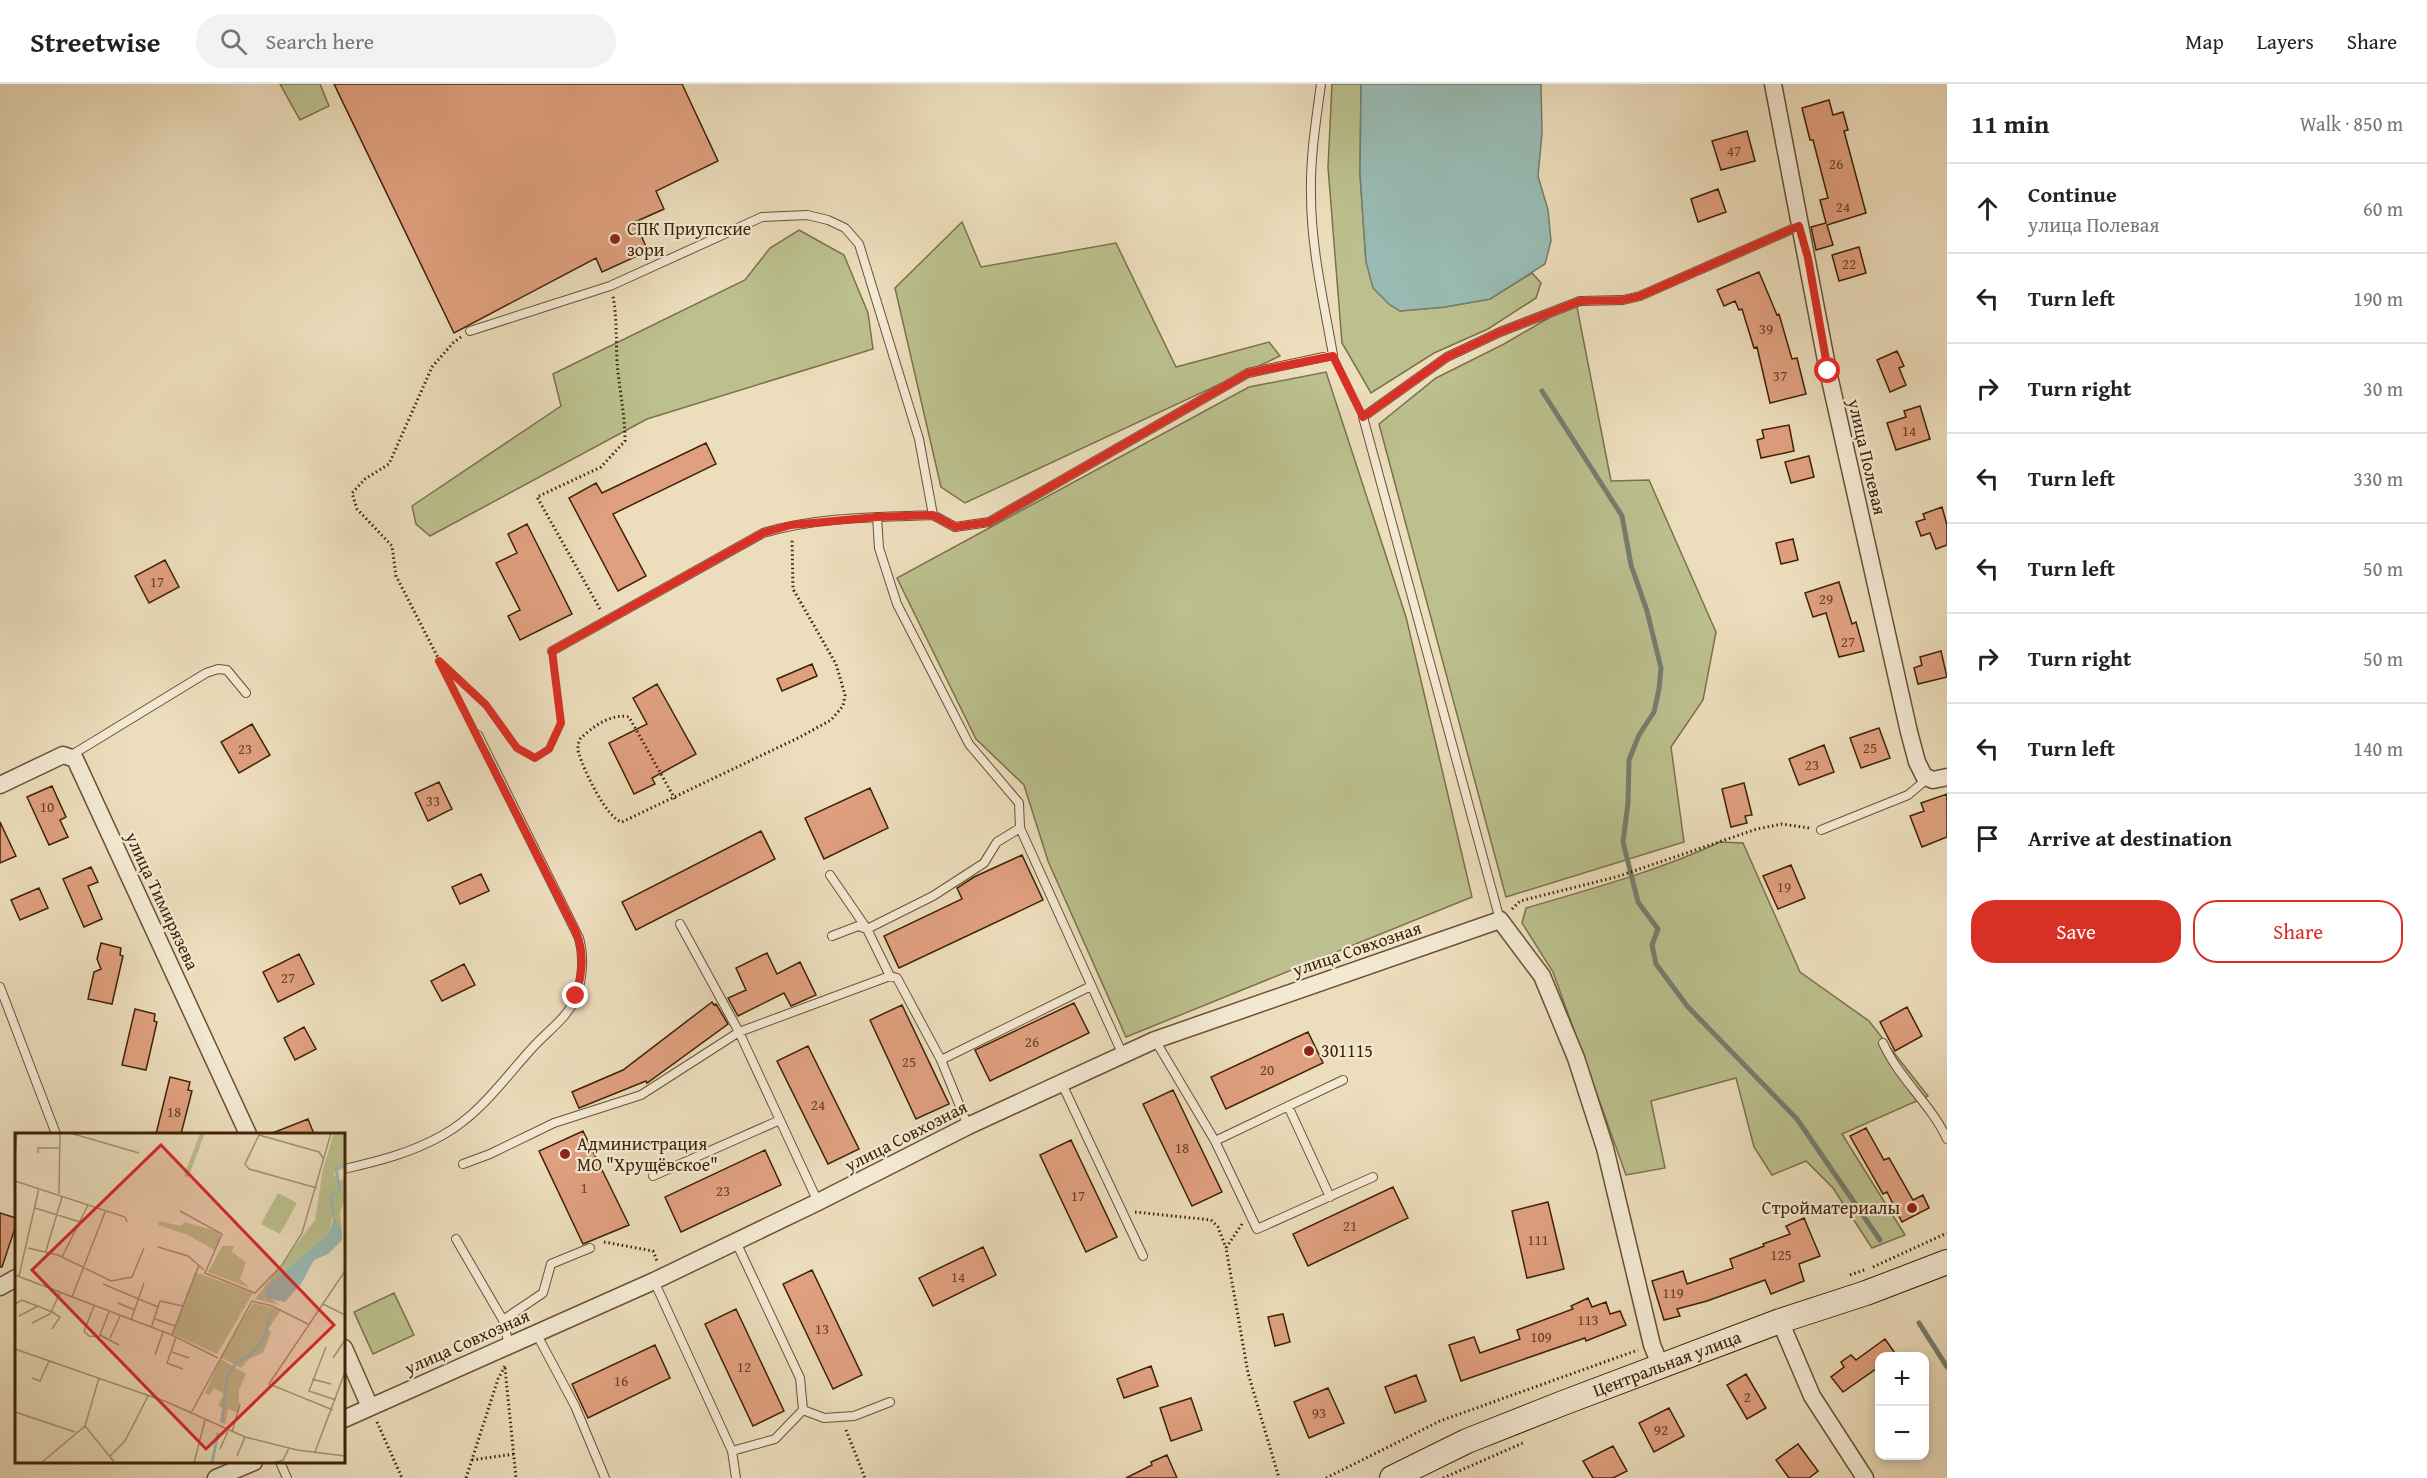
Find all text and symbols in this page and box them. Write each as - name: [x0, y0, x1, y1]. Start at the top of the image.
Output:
- search box: [196, 14, 616, 68]
- text: Streetwise: [30, 21, 160, 62]
- icon: search: [217, 25, 250, 58]
- text: Search here: [265, 25, 374, 57]
- text: Map: [2185, 26, 2224, 57]
- text: Layers: [2257, 26, 2314, 57]
- text: Share: [2347, 26, 2397, 57]
- text: 11 min: [1971, 104, 2049, 143]
- text: Walk · 850 m: [2300, 109, 2403, 138]
- house number: 47: [1727, 140, 1741, 161]
- house number: 26: [1829, 153, 1843, 174]
- text: Continue: [2028, 178, 2117, 210]
- icon: ahead: [1971, 192, 2004, 225]
- text: 60 m: [2363, 194, 2403, 223]
- house number: 24: [1836, 196, 1850, 217]
- text: улица Полевая: [2028, 210, 2159, 239]
- place label: СПК Приупские зори: [627, 215, 751, 263]
- marker: СПК Приупские зори: [608, 232, 622, 246]
- house number: 22: [1842, 253, 1856, 274]
- icon: left: [1971, 282, 2004, 315]
- text: Turn left: [2028, 282, 2115, 314]
- text: 190 m: [2353, 284, 2403, 313]
- house number: 39: [1759, 318, 1773, 339]
- route start: [1814, 357, 1840, 383]
- house number: 37: [1773, 365, 1787, 386]
- icon: right: [1971, 372, 2004, 405]
- text: Turn right: [2028, 372, 2131, 404]
- text: 30 m: [2363, 374, 2403, 403]
- street label: улица Полевая: [1841, 395, 1894, 517]
- house number: 14: [1902, 420, 1916, 441]
- icon: left: [1971, 462, 2004, 495]
- text: Turn left: [2028, 462, 2115, 494]
- text: 330 m: [2353, 464, 2403, 493]
- icon: left: [1971, 552, 2004, 585]
- text: Turn left: [2028, 552, 2115, 584]
- text: 50 m: [2363, 554, 2403, 583]
- house number: 17: [150, 571, 164, 592]
- house number: 29: [1819, 588, 1833, 609]
- house number: 27: [1841, 631, 1855, 652]
- icon: right: [1971, 642, 2004, 675]
- text: Turn right: [2028, 642, 2131, 674]
- text: 50 m: [2363, 644, 2403, 673]
- icon: left: [1971, 732, 2004, 765]
- text: Turn left: [2028, 732, 2115, 764]
- text: 140 m: [2353, 734, 2403, 763]
- house number: 25: [1863, 737, 1877, 758]
- house number: 23: [238, 738, 252, 759]
- house number: 23: [1805, 754, 1819, 775]
- house number: 33: [426, 790, 440, 811]
- house number: 10: [40, 796, 54, 817]
- icon: arrive: [1971, 822, 2004, 855]
- text: Arrive at destination: [2028, 822, 2232, 854]
- street label: улица Тимирязева: [118, 827, 206, 975]
- house number: 19: [1777, 876, 1791, 897]
- button: Save: [1971, 900, 2181, 963]
- button: Share: [2193, 900, 2403, 963]
- street label: улица Совхозная: [1288, 914, 1425, 984]
- house number: 27: [281, 967, 295, 988]
- route end: [562, 982, 588, 1008]
- house number: 26: [1025, 1031, 1039, 1052]
- place label: 301115: [1321, 1037, 1373, 1064]
- marker: 301115: [1302, 1044, 1316, 1058]
- house number: 25: [902, 1051, 916, 1072]
- house number: 20: [1260, 1059, 1274, 1080]
- street label: улица Совхозная: [839, 1093, 972, 1179]
- house number: 24: [811, 1094, 825, 1115]
- house number: 18: [167, 1101, 181, 1122]
- place label: Администрация МО "Хрущёвское": [577, 1130, 718, 1178]
- inset map: [15, 1133, 345, 1463]
- house number: 18: [1175, 1137, 1189, 1158]
- marker: Администрация МО "Хрущёвское": [558, 1147, 572, 1161]
- house number: 1: [580, 1177, 588, 1198]
- house number: 23: [716, 1180, 730, 1201]
- house number: 17: [1071, 1185, 1085, 1206]
- place label: Стройматериалы: [1762, 1194, 1900, 1221]
- marker: Стройматериалы: [1905, 1201, 1919, 1215]
- house number: 21: [1343, 1215, 1357, 1236]
- house number: 111: [1527, 1229, 1549, 1250]
- house number: 125: [1770, 1244, 1792, 1265]
- house number: 14: [951, 1266, 965, 1287]
- house number: 119: [1662, 1282, 1684, 1303]
- street label: улица Совхозная: [399, 1302, 534, 1382]
- house number: 113: [1577, 1309, 1599, 1330]
- house number: 13: [815, 1318, 829, 1339]
- street label: Центральная улица: [1589, 1323, 1745, 1404]
- house number: 109: [1530, 1326, 1552, 1347]
- map controls: [1875, 1352, 1929, 1460]
- button: +: [1875, 1352, 1929, 1406]
- house number: 12: [737, 1356, 751, 1377]
- house number: 16: [614, 1370, 628, 1391]
- house number: 2: [1743, 1386, 1751, 1407]
- house number: 93: [1312, 1402, 1326, 1423]
- button: −: [1875, 1406, 1929, 1460]
- house number: 92: [1654, 1419, 1668, 1440]

